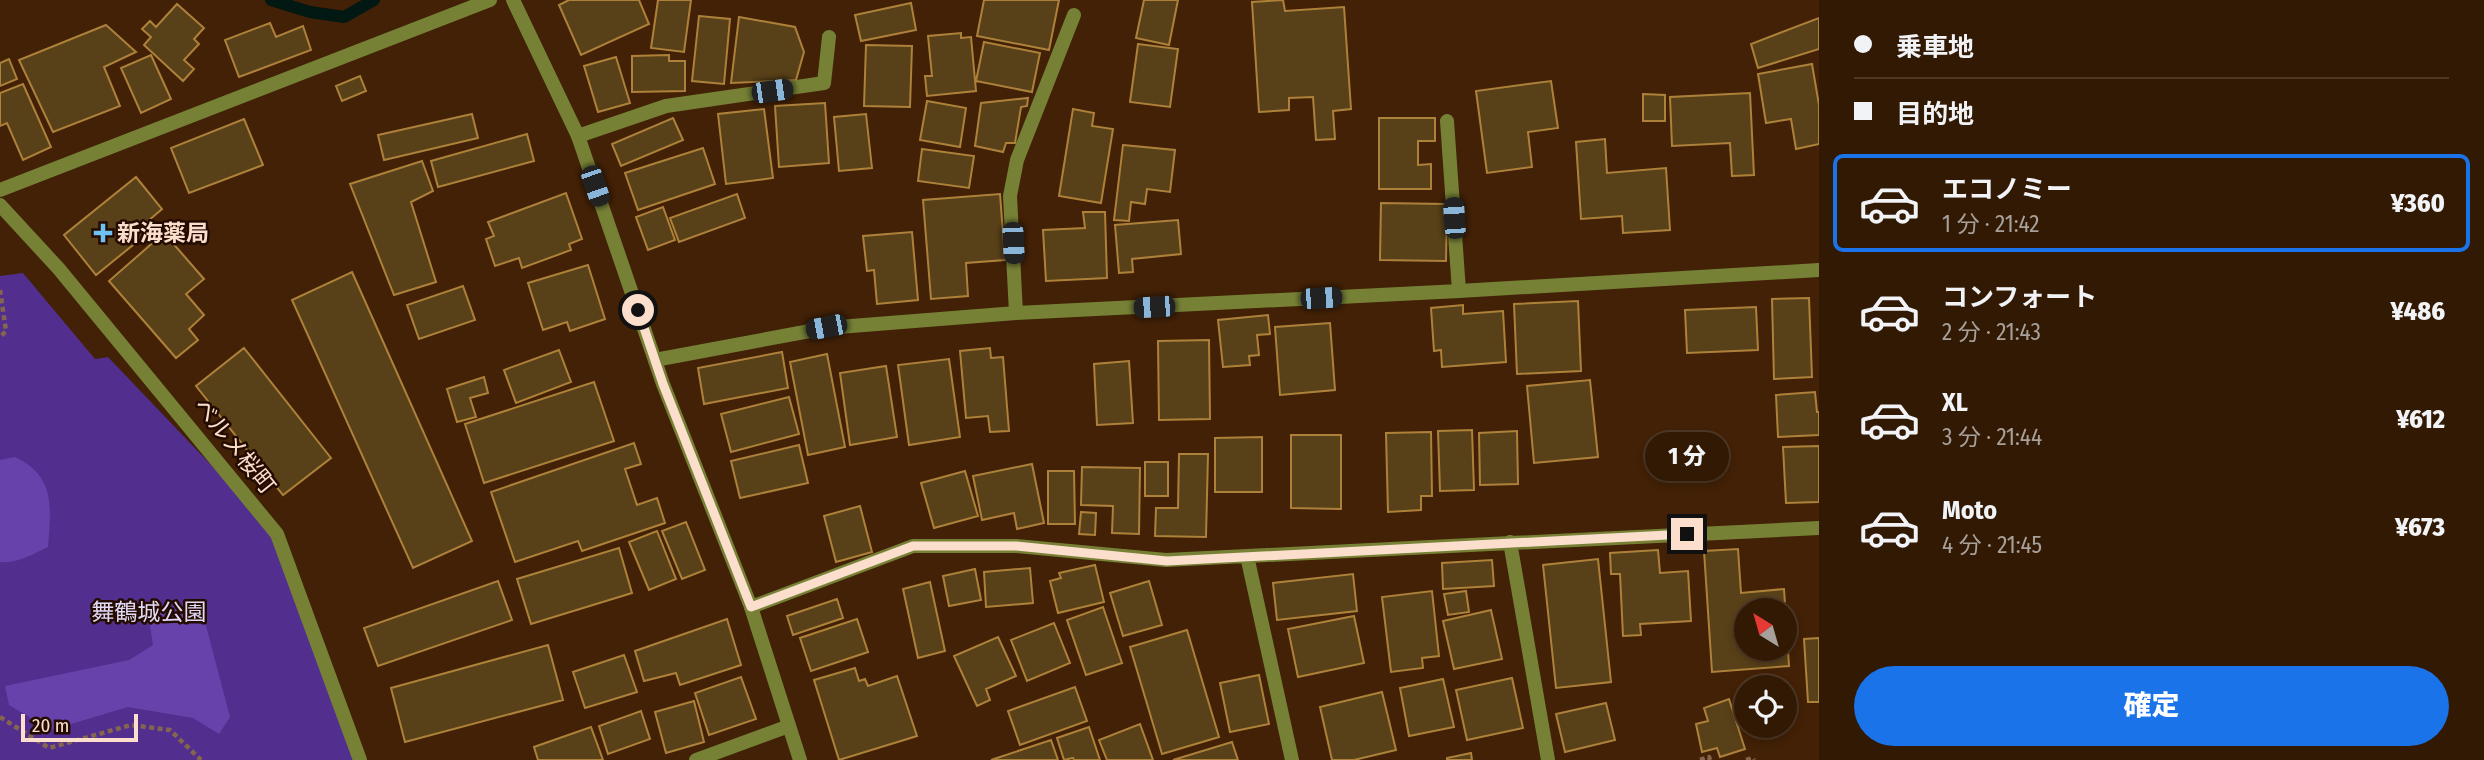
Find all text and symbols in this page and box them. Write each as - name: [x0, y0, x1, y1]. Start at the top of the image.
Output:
- text: 乗車地: [1896, 32, 1974, 63]
- car: [750, 78, 795, 104]
- text: 目的地: [1896, 99, 1974, 130]
- car: [579, 163, 612, 209]
- icon: car: [1858, 172, 1921, 235]
- text: エコノミー: [1942, 174, 2072, 205]
- text: ¥360: [2391, 188, 2445, 219]
- car: [1443, 196, 1466, 240]
- text: 1 分 · 21:42: [1942, 210, 2039, 238]
- place label: 新海薬局: [117, 219, 209, 247]
- car: [1002, 221, 1025, 265]
- marker: 新海薬局: [95, 225, 111, 241]
- icon: car: [1858, 280, 1921, 343]
- text: コンフォート: [1942, 282, 2097, 313]
- car: [1300, 286, 1343, 310]
- route start: [622, 294, 654, 326]
- car: [1133, 295, 1176, 319]
- text: ¥486: [2390, 296, 2445, 327]
- car: [804, 313, 849, 341]
- text: 2 分 · 21:43: [1942, 318, 2041, 346]
- text: XL: [1942, 387, 1968, 418]
- icon: car: [1858, 388, 1921, 451]
- street label: ベルメ桜町: [188, 393, 282, 499]
- text: ¥612: [2396, 404, 2445, 435]
- text: 3 分 · 21:44: [1942, 423, 2042, 451]
- callout: 1 分: [1645, 433, 1729, 482]
- text: 1 分: [1668, 442, 1706, 470]
- text: Moto: [1942, 495, 1997, 526]
- icon: car: [1858, 496, 1921, 559]
- text: ¥673: [2395, 512, 2445, 543]
- route end: [1671, 518, 1703, 550]
- text: 4 分 · 21:45: [1942, 531, 2042, 559]
- park label: 舞鶴城公園: [92, 598, 207, 626]
- north arrow: [1734, 598, 1797, 662]
- map controls: [1734, 598, 1797, 738]
- button: 確定: [1854, 666, 2449, 746]
- button: locate: [1734, 675, 1797, 738]
- scale bar: [21, 711, 138, 743]
- text: 20 m: [32, 714, 69, 737]

